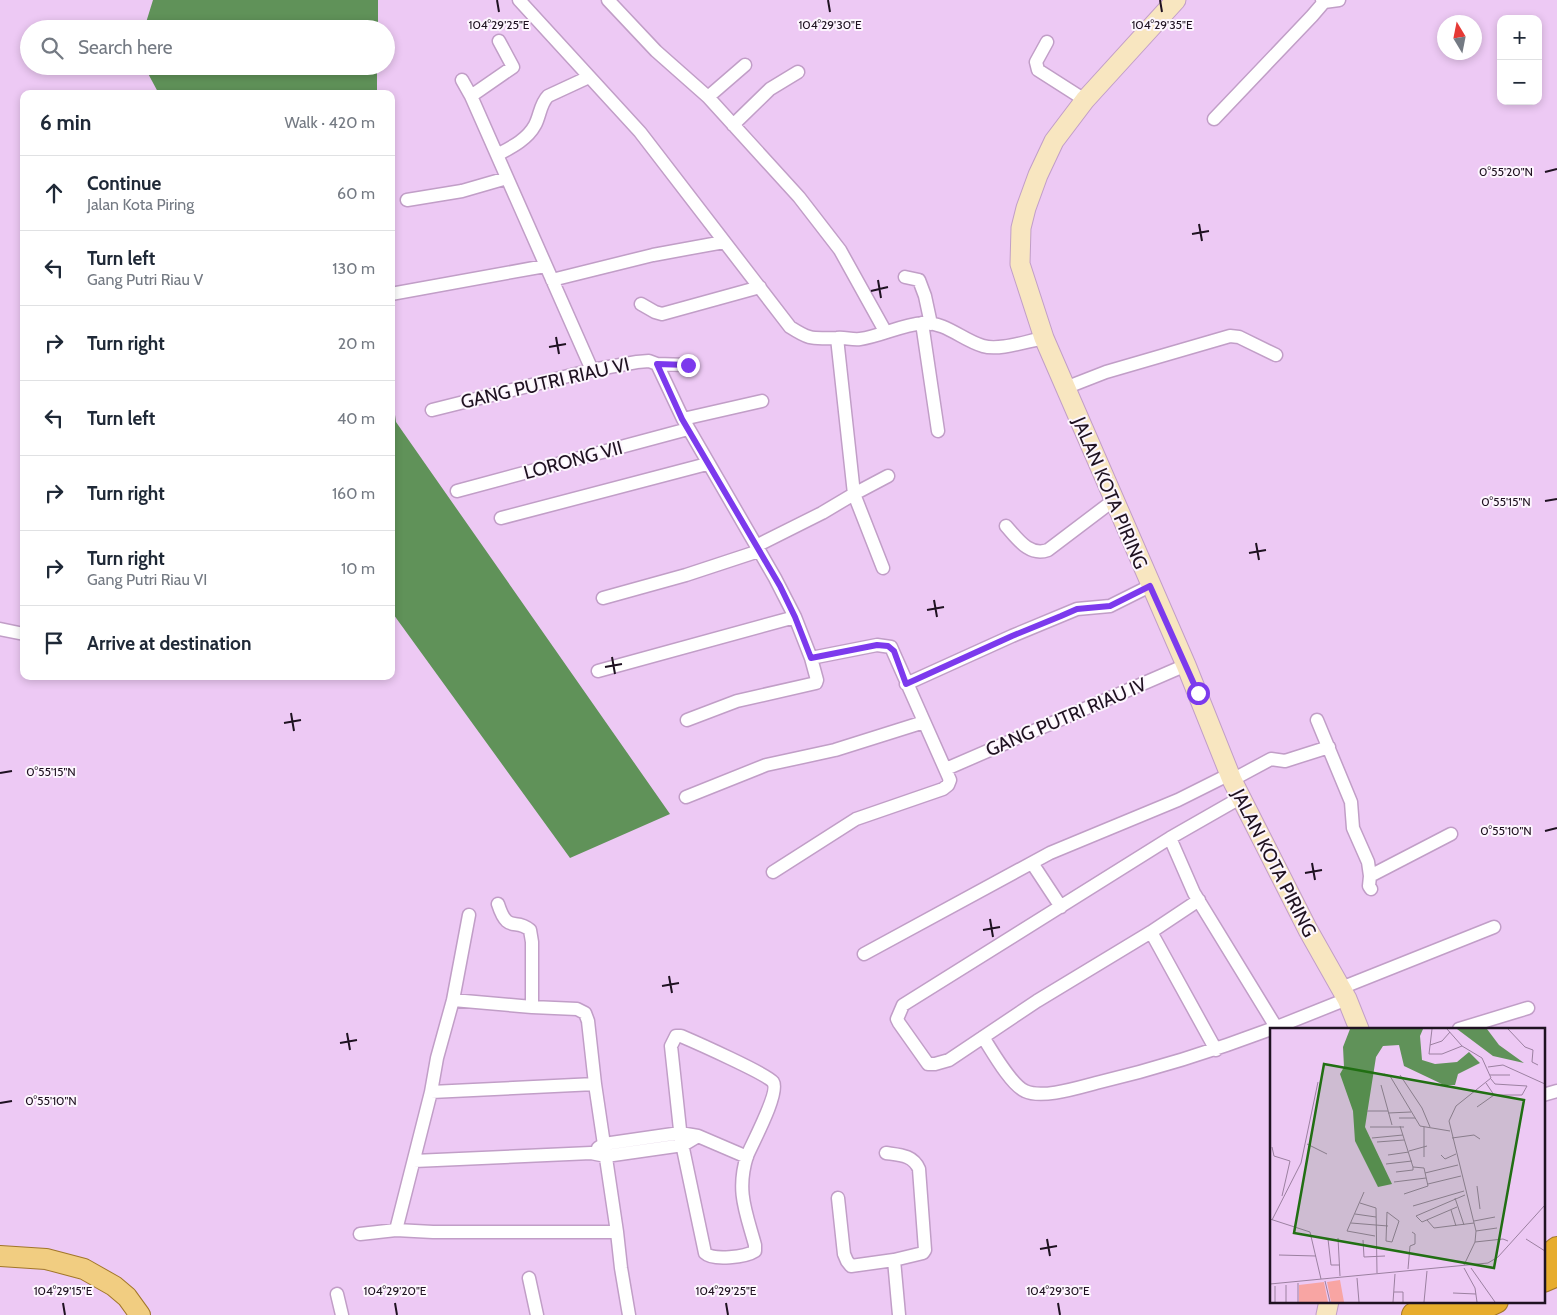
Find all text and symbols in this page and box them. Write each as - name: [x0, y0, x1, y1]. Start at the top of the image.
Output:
- north arrow: [1437, 15, 1482, 60]
- map controls: [1497, 15, 1542, 105]
- button: +: [1497, 15, 1542, 60]
- text: 104°29'25"E: [468, 17, 530, 32]
- text: 104°29'30"E: [798, 17, 862, 32]
- text: 104°29'35"E: [1131, 17, 1193, 32]
- search box: [20, 20, 395, 75]
- icon: search: [38, 34, 66, 62]
- text: Search here: [78, 36, 172, 59]
- button: −: [1497, 60, 1542, 105]
- text: 6 min: [40, 110, 91, 135]
- text: Walk · 420 m: [284, 113, 375, 132]
- text: 0°55'20"N: [1479, 164, 1533, 179]
- text: Continue: [87, 172, 161, 195]
- icon: ahead: [40, 179, 68, 207]
- text: 60 m: [337, 184, 375, 203]
- text: Jalan Kota Piring: [87, 195, 194, 214]
- text: Turn left: [87, 247, 155, 270]
- icon: left: [40, 254, 68, 282]
- text: 130 m: [332, 259, 375, 278]
- text: Gang Putri Riau V: [87, 270, 203, 289]
- icon: right: [40, 329, 68, 357]
- text: Turn right: [87, 332, 165, 355]
- text: 20 m: [338, 334, 375, 353]
- street label: GANG PUTRI RIAU VI: [458, 352, 632, 414]
- route end: [677, 354, 700, 377]
- icon: left: [40, 404, 68, 432]
- text: Turn left: [87, 407, 155, 430]
- text: 40 m: [337, 409, 375, 428]
- street label: JALAN KOTA PIRING: [1067, 413, 1152, 573]
- street label: LORONG VII: [521, 436, 625, 484]
- icon: right: [40, 479, 68, 507]
- text: Turn right: [87, 482, 165, 505]
- text: 160 m: [332, 484, 375, 503]
- text: 0°55'15"N: [1481, 494, 1531, 509]
- text: Turn right: [87, 547, 165, 570]
- icon: right: [40, 554, 68, 582]
- text: 10 m: [341, 559, 375, 578]
- text: Gang Putri Riau VI: [87, 570, 207, 589]
- icon: arrive: [40, 629, 68, 657]
- text: Arrive at destination: [87, 632, 251, 655]
- street label: GANG PUTRI RIAU IV: [982, 673, 1150, 761]
- route start: [1187, 682, 1210, 705]
- text: 0°55'15"N: [26, 764, 76, 779]
- street label: JALAN KOTA PIRING: [1226, 784, 1321, 941]
- text: 0°55'10"N: [1480, 823, 1532, 838]
- inset map: [1270, 1028, 1544, 1302]
- text: 0°55'10"N: [25, 1093, 77, 1108]
- text: 104°29'15"E: [34, 1283, 93, 1298]
- text: 104°29'20"E: [364, 1283, 427, 1298]
- text: 104°29'25"E: [695, 1283, 757, 1298]
- text: 104°29'30"E: [1026, 1283, 1090, 1298]

